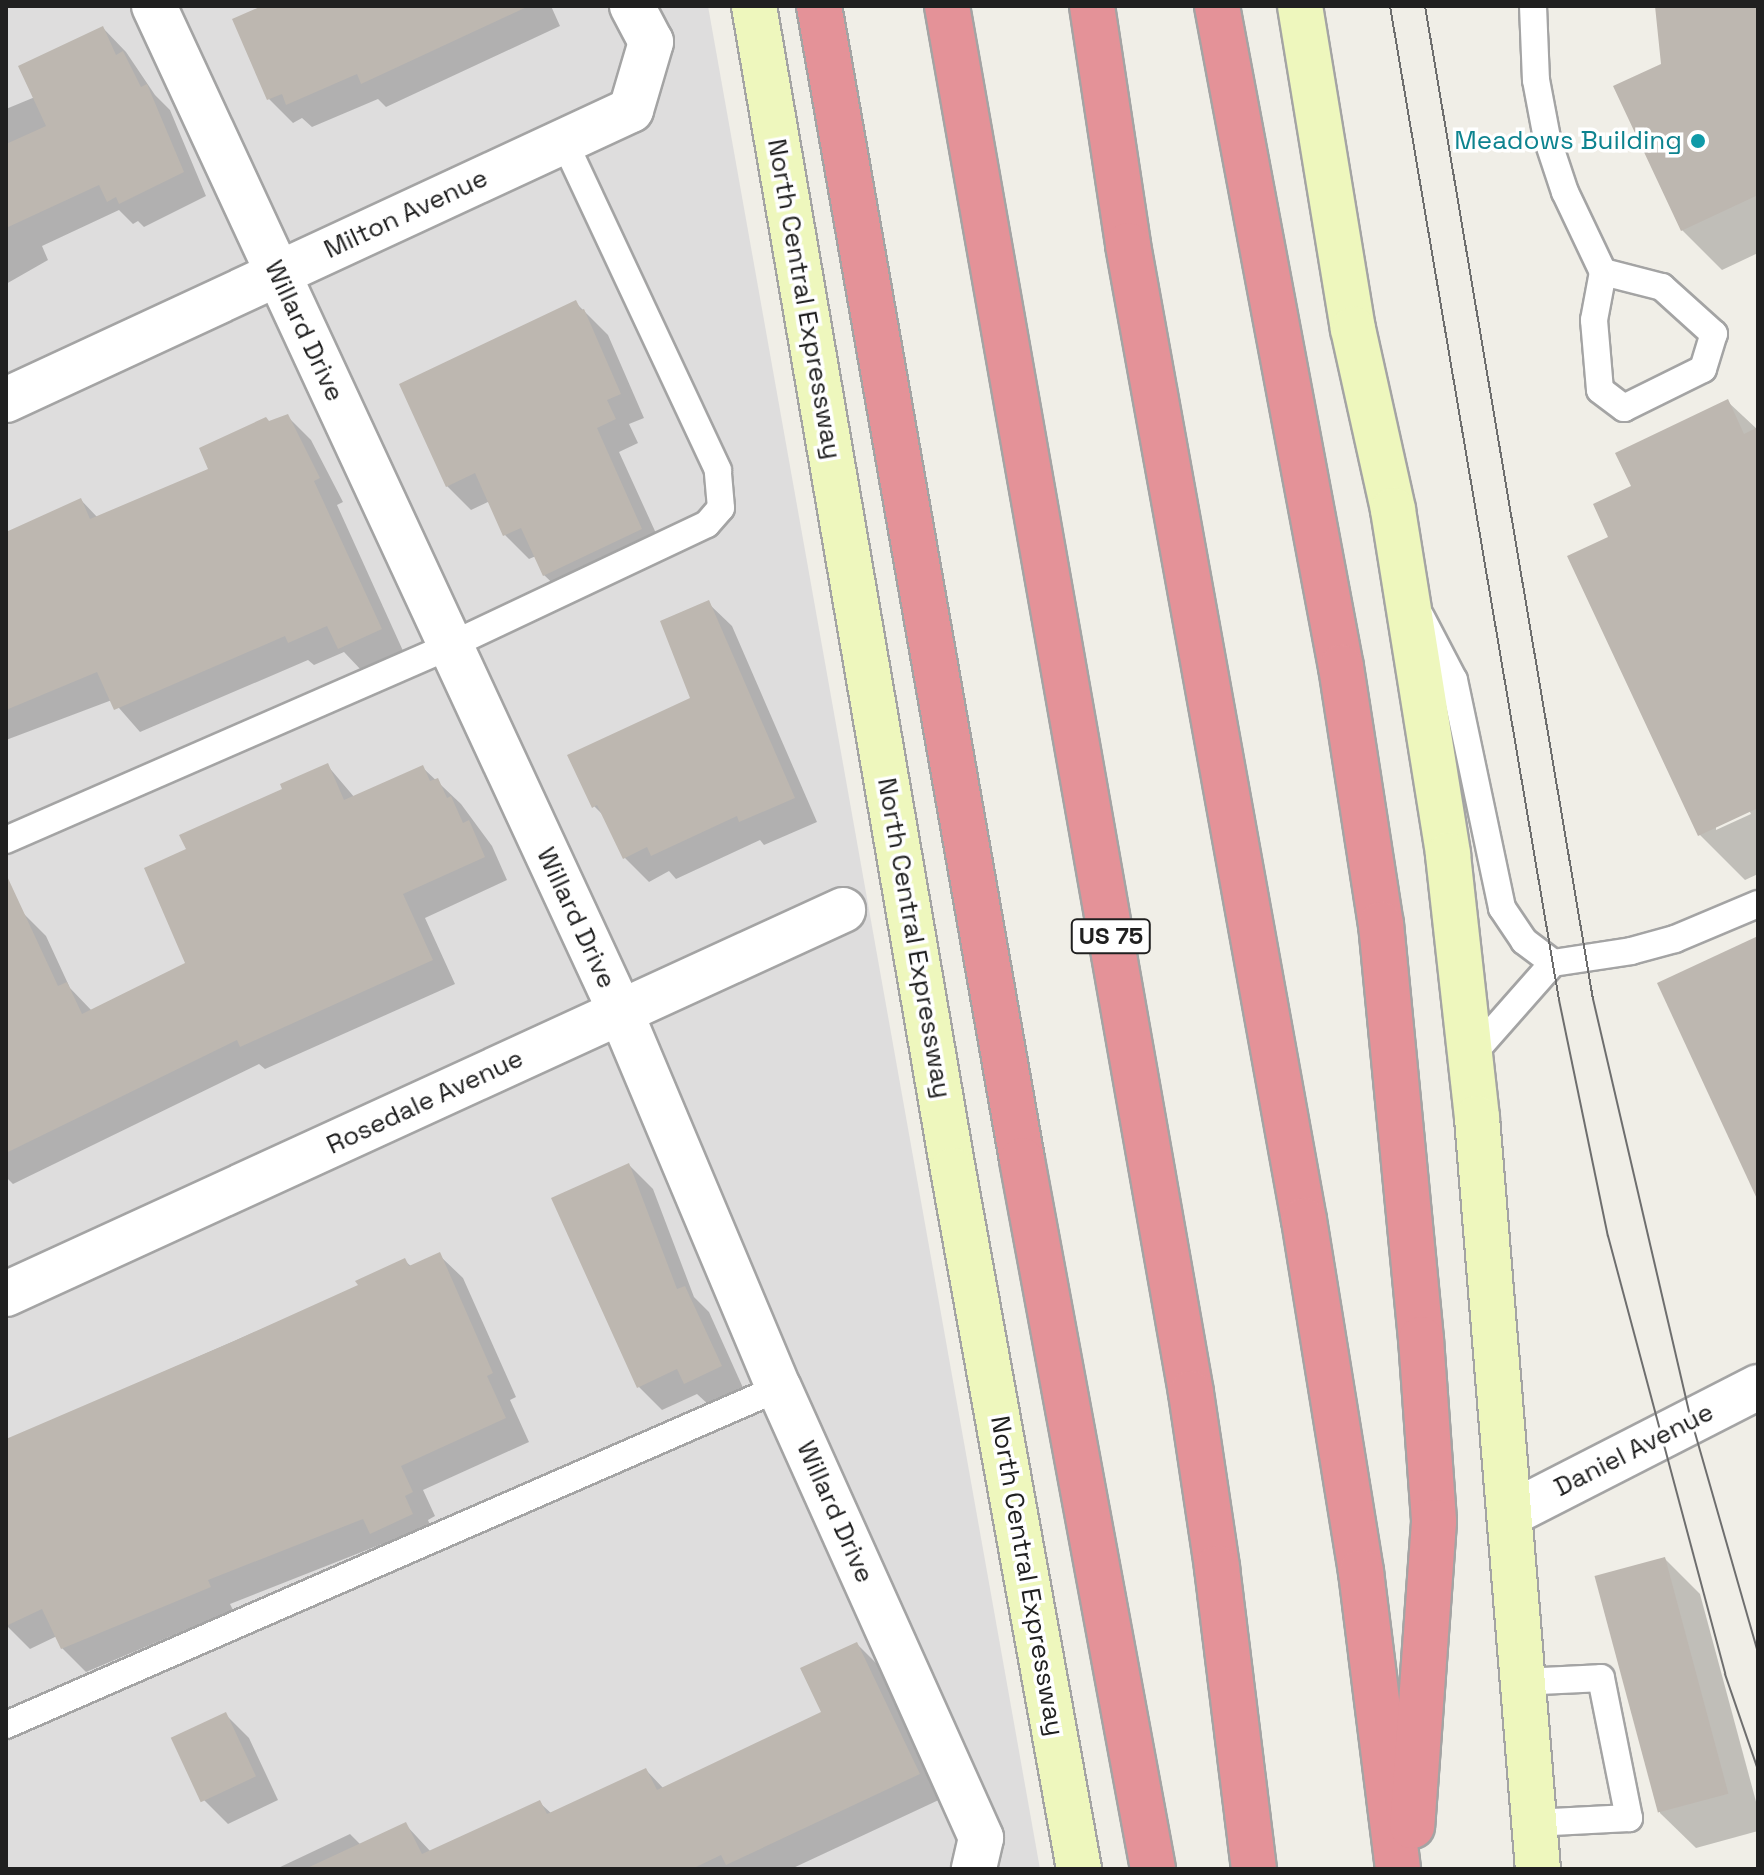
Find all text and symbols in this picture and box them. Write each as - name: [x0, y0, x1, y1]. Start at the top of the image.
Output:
- place label: Meadows Building: [1454, 125, 1682, 157]
- marker: Meadows Building: [1689, 132, 1707, 150]
- street label: North Central Expressway: [760, 136, 848, 462]
- street label: Milton Avenue: [319, 162, 493, 266]
- street label: Willard Drive: [258, 256, 350, 406]
- street label: North Central Expressway: [870, 775, 958, 1101]
- street label: Willard Drive: [530, 843, 622, 993]
- road number: US 75: [1069, 916, 1153, 956]
- street label: Rosedale Avenue: [322, 1043, 528, 1161]
- street label: Daniel Avenue: [1549, 1396, 1719, 1504]
- street label: North Central Expressway: [983, 1413, 1071, 1739]
- street label: Willard Drive: [790, 1436, 880, 1588]

